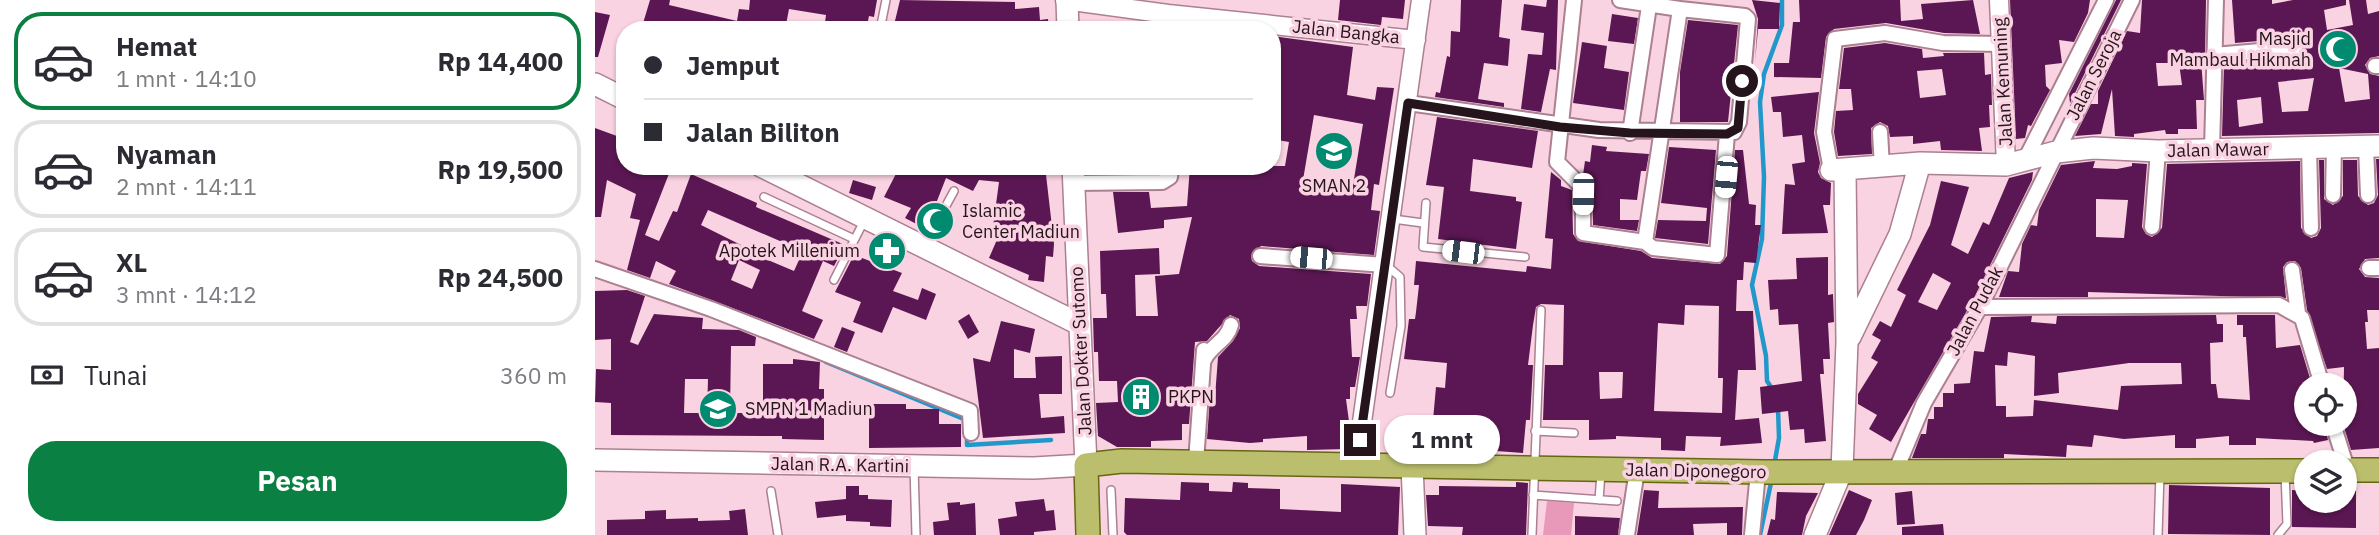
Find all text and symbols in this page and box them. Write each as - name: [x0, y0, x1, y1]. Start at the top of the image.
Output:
- street label: Jalan Bangka: [1291, 14, 1401, 49]
- street label: Jalan Kemuning: [1988, 17, 2017, 147]
- street label: Jalan Seroja: [2061, 25, 2126, 124]
- place label: Masjid Mambaul Hikmah: [2169, 27, 2311, 71]
- mosque icon: Masjid Mambaul Hikmah: [2317, 28, 2359, 70]
- text: Hemat: [116, 29, 197, 63]
- icon: car: [32, 30, 95, 93]
- text: Rp 14,400: [437, 44, 563, 78]
- text: Jemput: [686, 48, 780, 82]
- text: 1 mnt · 14:10: [116, 63, 257, 93]
- route start: [1726, 65, 1758, 97]
- text: Jalan Biliton: [686, 115, 840, 149]
- school or university icon: SMAN 2: [1313, 130, 1355, 172]
- text: Nyaman: [116, 137, 217, 171]
- street label: Jalan Mawar: [2167, 137, 2269, 162]
- icon: car: [32, 138, 95, 201]
- text: Rp 19,500: [437, 152, 563, 186]
- car: [1714, 155, 1739, 199]
- text: 2 mnt · 14:11: [116, 171, 257, 201]
- car: [1573, 173, 1594, 215]
- place label: SMAN 2: [1302, 174, 1366, 197]
- place label: Islamic Center Madiun: [962, 199, 1080, 243]
- mosque icon: Islamic Center Madiun: [914, 200, 956, 242]
- pharmacy icon: Apotek Millenium: [866, 230, 908, 272]
- place label: Apotek Millenium: [719, 239, 860, 262]
- car: [1441, 239, 1486, 265]
- text: XL: [116, 245, 147, 279]
- icon: car: [32, 246, 95, 309]
- car: [1290, 246, 1333, 270]
- text: Rp 24,500: [437, 260, 563, 294]
- street label: Jalan Pudak: [1941, 261, 2008, 360]
- street label: Jalan Dokter Sutomo: [1065, 266, 1096, 436]
- text: 3 mnt · 14:12: [116, 279, 257, 309]
- icon: cash: [28, 356, 66, 394]
- text: Tunai: [84, 358, 148, 392]
- text: 360 m: [500, 360, 567, 390]
- map controls: [2294, 373, 2357, 513]
- button: locate: [2294, 373, 2357, 436]
- building icon: PKPN: [1120, 376, 1162, 418]
- place label: PKPN: [1168, 385, 1214, 408]
- school or university icon: SMPN 1 Madiun: [697, 388, 739, 430]
- place label: SMPN 1 Madiun: [745, 397, 873, 420]
- callout: 1 mnt: [1385, 416, 1500, 464]
- route end: [1344, 424, 1376, 456]
- text: 1 mnt: [1411, 424, 1473, 454]
- button: Pesan: [28, 441, 567, 521]
- button: layers: [2294, 450, 2357, 513]
- street label: Jalan R.A. Kartini: [771, 452, 909, 477]
- street label: Jalan Diponegoro: [1625, 458, 1767, 483]

